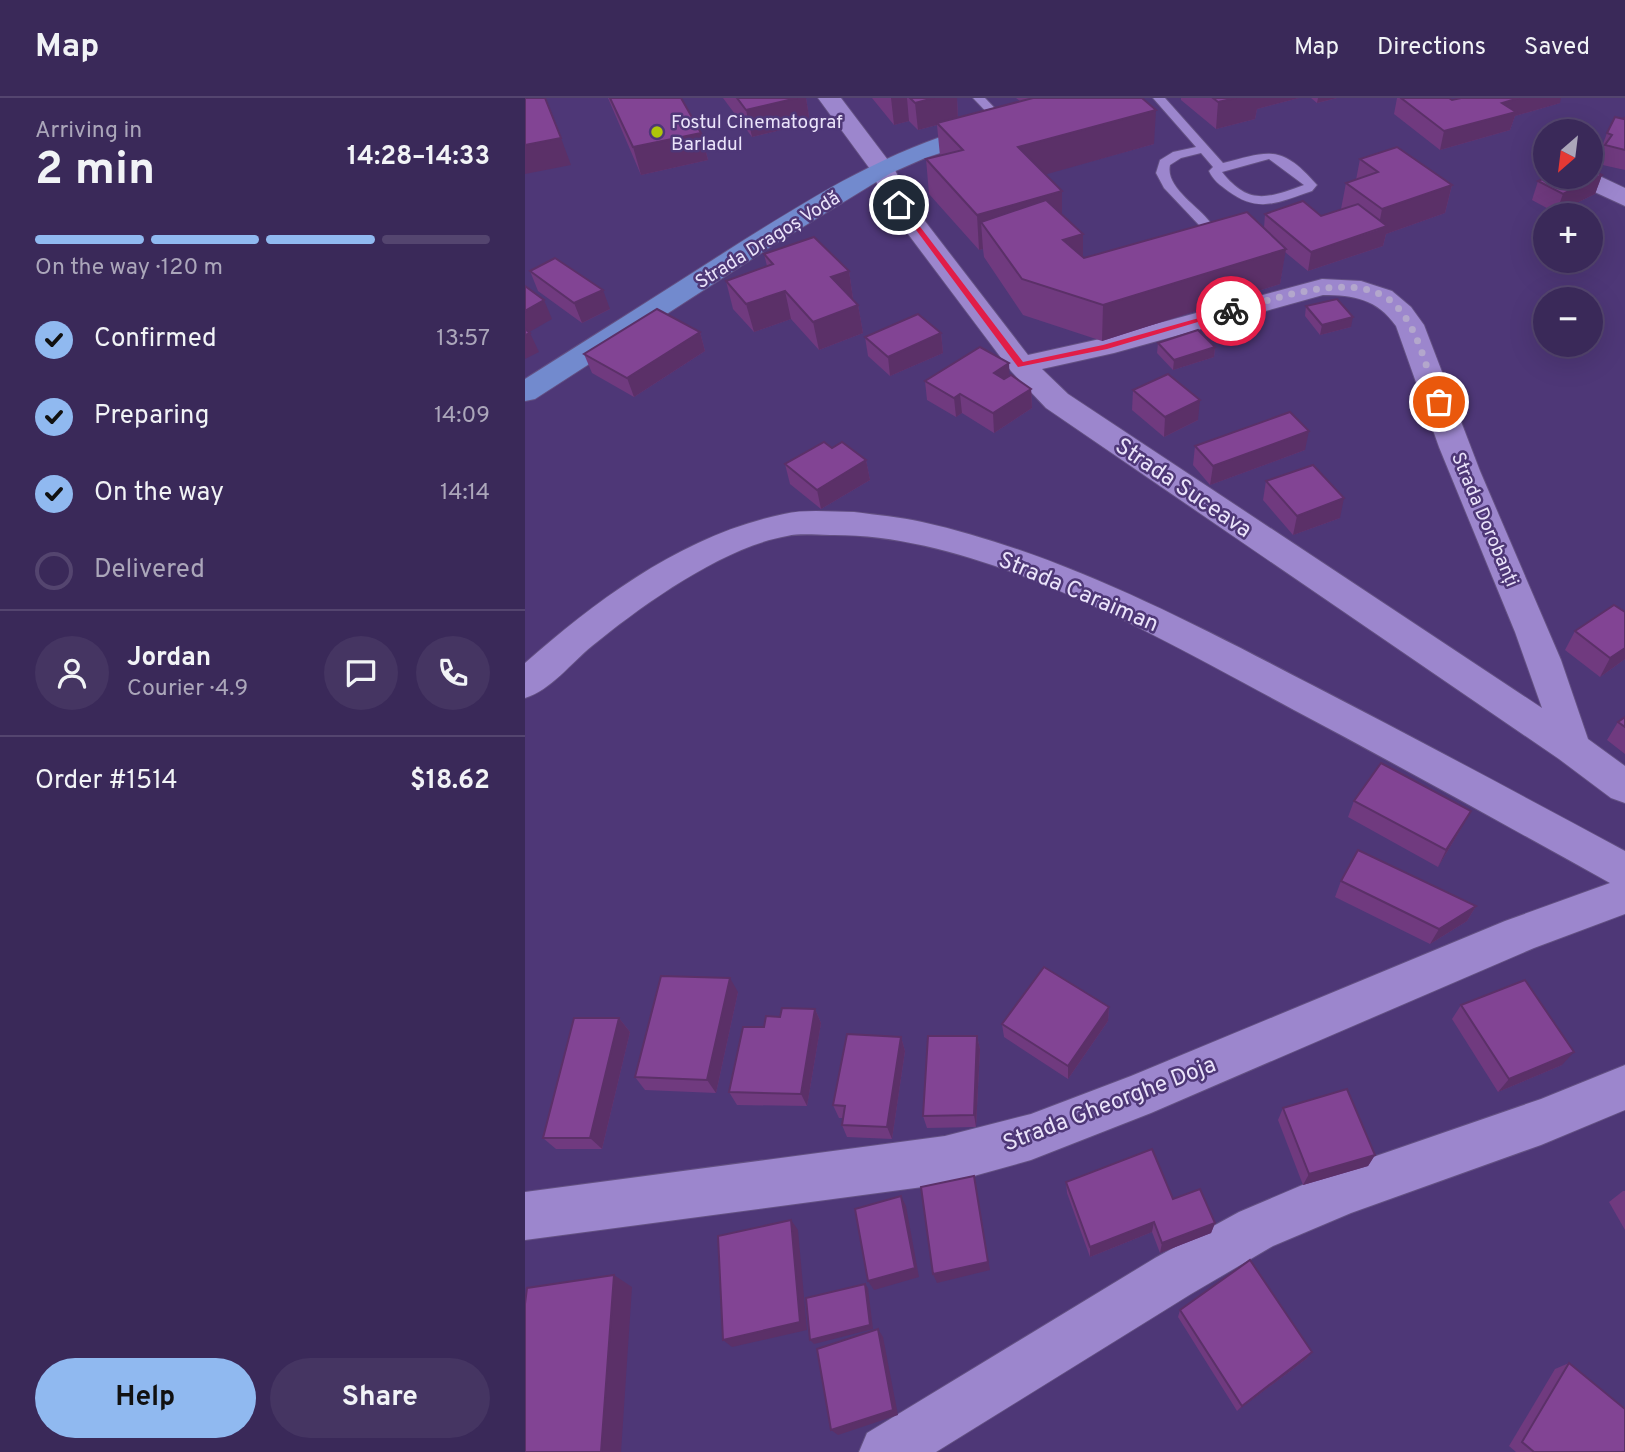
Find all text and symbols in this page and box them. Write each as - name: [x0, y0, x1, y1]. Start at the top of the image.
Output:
- text: Map: [35, 27, 99, 69]
- text: Map: [1294, 33, 1339, 63]
- text: Directions: [1377, 33, 1486, 63]
- text: Saved: [1524, 33, 1590, 63]
- place label: Fostul Cinematograf Barladul: [671, 111, 843, 157]
- text: Arriving in: [35, 117, 142, 146]
- north arrow: [1533, 119, 1603, 189]
- map controls: [1533, 119, 1603, 357]
- marker: Fostul Cinematograf Barladul: [649, 124, 665, 140]
- text: 14:28–14:33: [347, 141, 490, 174]
- text: 2 min: [35, 142, 155, 201]
- pin: [869, 175, 929, 235]
- street label: Strada Dragoș Vodă: [691, 186, 845, 295]
- icon: home: [880, 186, 918, 224]
- button: +: [1533, 203, 1603, 273]
- text: On the way · 120 m: [35, 254, 223, 283]
- courier: [1196, 276, 1266, 346]
- button: −: [1533, 287, 1603, 357]
- icon: bike: [1212, 292, 1250, 330]
- icon: check: [35, 321, 73, 359]
- text: Confirmed: [94, 323, 217, 356]
- text: 13:57: [436, 325, 490, 354]
- pin: [1409, 372, 1469, 432]
- icon: bag: [1420, 383, 1458, 421]
- icon: check: [35, 398, 73, 436]
- text: Preparing: [94, 400, 209, 433]
- text: 14:09: [434, 402, 490, 431]
- street label: Strada Suceava: [1109, 433, 1256, 545]
- street label: Strada Dorobanți: [1445, 449, 1523, 591]
- icon: check: [35, 475, 73, 513]
- text: On the way: [94, 477, 224, 510]
- text: 14:14: [440, 479, 490, 508]
- street label: Strada Caraiman: [994, 546, 1163, 640]
- text: Delivered: [94, 554, 205, 587]
- button: person: [35, 636, 109, 710]
- button: chat: [324, 636, 398, 710]
- button: phone: [416, 636, 490, 710]
- text: Jordan: [127, 642, 211, 675]
- text: Courier · 4.9: [127, 675, 248, 704]
- text: Order #1514: [35, 765, 178, 798]
- text: $18.62: [410, 765, 490, 798]
- street label: Strada Gheorghe Doja: [999, 1051, 1221, 1159]
- button: Help: [35, 1358, 256, 1438]
- button: Share: [270, 1358, 490, 1438]

